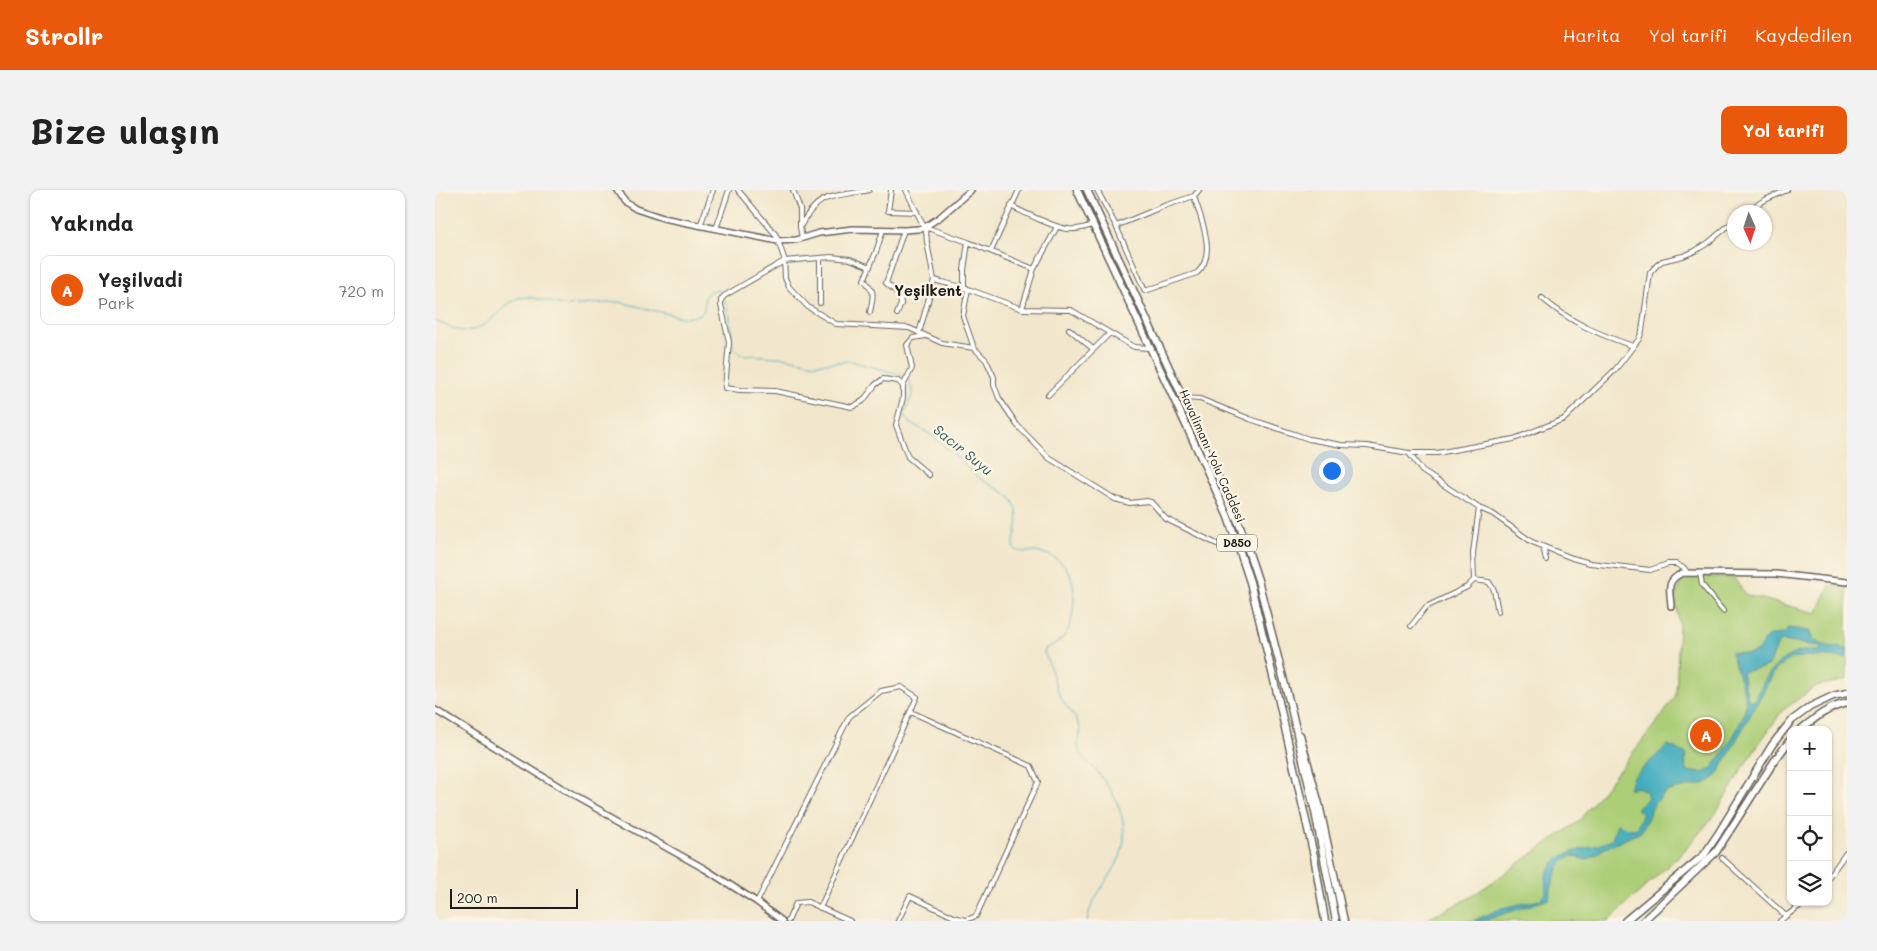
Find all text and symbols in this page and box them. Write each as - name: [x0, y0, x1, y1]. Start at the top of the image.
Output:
- text: Strollr: [25, 20, 103, 51]
- text: Harita: [1563, 23, 1620, 47]
- text: Yol tarifi: [1648, 23, 1727, 47]
- text: Kaydedilen: [1755, 23, 1852, 47]
- button: Yol tarifi: [1721, 106, 1847, 154]
- text: Bize ulaşın: [30, 107, 220, 153]
- north arrow: [1727, 205, 1772, 250]
- text: Yakında: [50, 209, 134, 236]
- text: Yeşilvadi: [98, 267, 183, 292]
- text: A: [61, 280, 73, 301]
- text: 720 m: [338, 280, 384, 301]
- district label: Yeşilkent: [894, 280, 962, 301]
- text: Park: [98, 292, 134, 313]
- street label: Havalimanı Yolu Caddesi: [1176, 386, 1250, 525]
- water label: Sacır Suyu: [930, 420, 997, 479]
- your location: [1319, 458, 1345, 484]
- road number: D850: [1217, 534, 1257, 552]
- pin: A: [1690, 716, 1722, 754]
- map controls: [1787, 726, 1832, 906]
- button: +: [1787, 726, 1832, 771]
- button: −: [1787, 771, 1832, 816]
- button: locate: [1787, 816, 1832, 861]
- button: layers: [1787, 861, 1832, 906]
- scale bar: [450, 886, 577, 909]
- text: 200 m: [457, 888, 498, 907]

